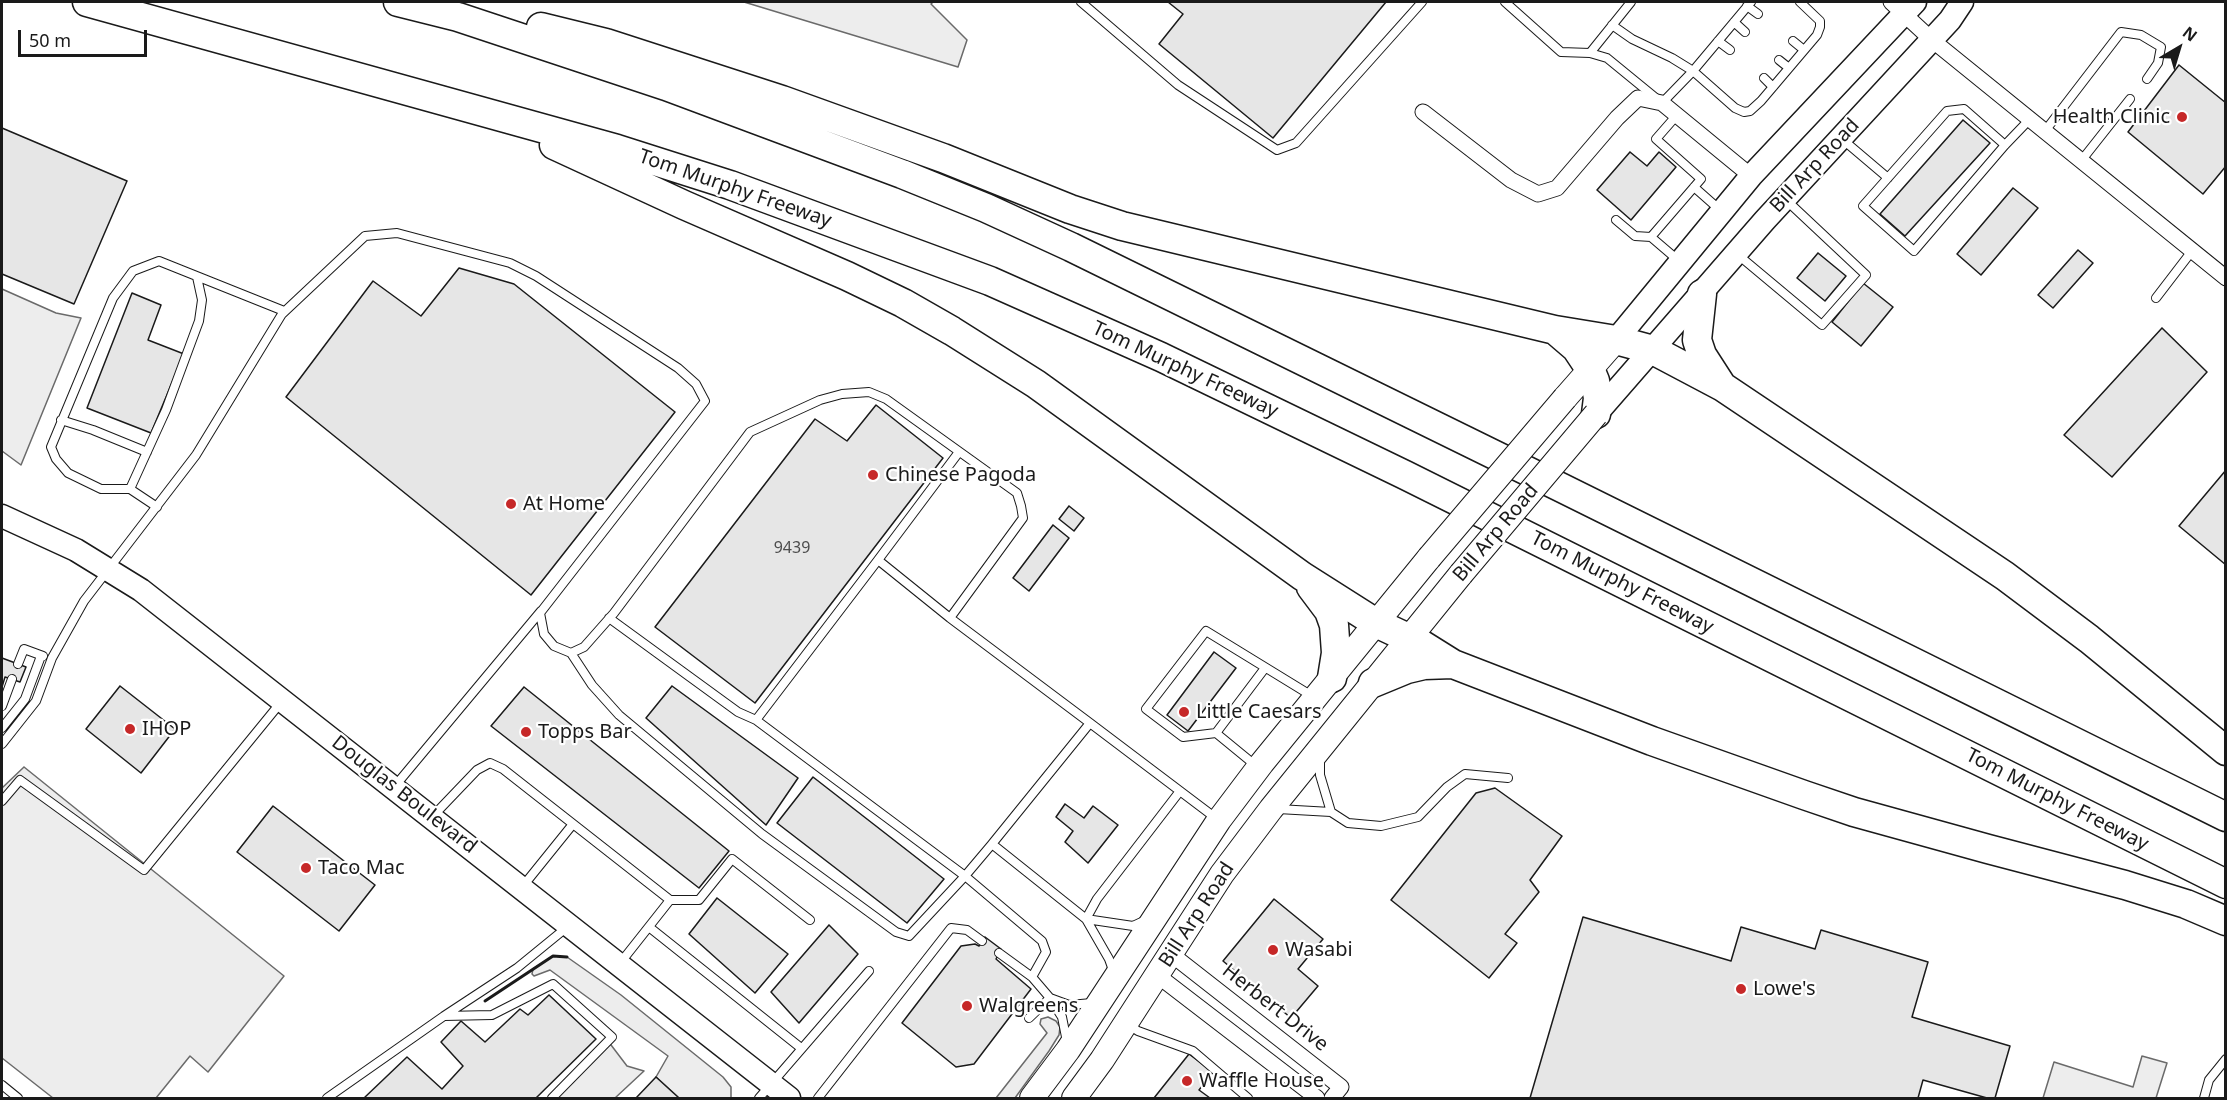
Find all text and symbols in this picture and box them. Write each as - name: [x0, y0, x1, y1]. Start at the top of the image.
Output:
- scale bar: [21, 18, 150, 56]
- north arrow: [2149, 18, 2209, 78]
- text: N: [2178, 21, 2202, 46]
- text: 50 m: [29, 28, 71, 52]
- place label: Health Clinic: [2053, 105, 2170, 129]
- marker: Health Clinic: [2175, 110, 2189, 124]
- street label: Bill Arp Road: [1765, 114, 1865, 218]
- street label: Tom Murphy Freeway: [636, 145, 834, 233]
- street label: Tom Murphy Freeway: [1088, 316, 1282, 424]
- place label: Chinese Pagoda: [885, 463, 1036, 487]
- marker: Chinese Pagoda: [866, 468, 880, 482]
- street label: Bill Arp Road: [1448, 479, 1544, 587]
- place label: At Home: [523, 492, 605, 516]
- marker: At Home: [504, 497, 518, 511]
- street label: Tom Murphy Freeway: [1527, 526, 1717, 640]
- house number: 9439: [774, 538, 810, 558]
- place label: Little Caesars: [1196, 700, 1321, 724]
- marker: Little Caesars: [1177, 705, 1191, 719]
- place label: IHOP: [142, 717, 191, 741]
- place label: Topps Bar: [538, 720, 632, 744]
- marker: IHOP: [123, 722, 137, 736]
- marker: Topps Bar: [519, 725, 533, 739]
- street label: Douglas Boulevard: [327, 731, 481, 859]
- street label: Tom Murphy Freeway: [1962, 743, 2152, 857]
- place label: Taco Mac: [318, 856, 405, 880]
- street label: Bill Arp Road: [1154, 858, 1240, 972]
- marker: Taco Mac: [299, 861, 313, 875]
- place label: Wasabi: [1285, 938, 1353, 962]
- marker: Wasabi: [1266, 943, 1280, 957]
- street label: Herbert Drive: [1217, 959, 1333, 1057]
- place label: Lowe's: [1753, 977, 1815, 1001]
- marker: Lowe's: [1734, 982, 1748, 996]
- place label: Walgreens: [979, 994, 1078, 1018]
- marker: Walgreens: [960, 999, 974, 1013]
- place label: Waffle House: [1199, 1069, 1324, 1093]
- marker: Waffle House: [1180, 1074, 1194, 1088]

